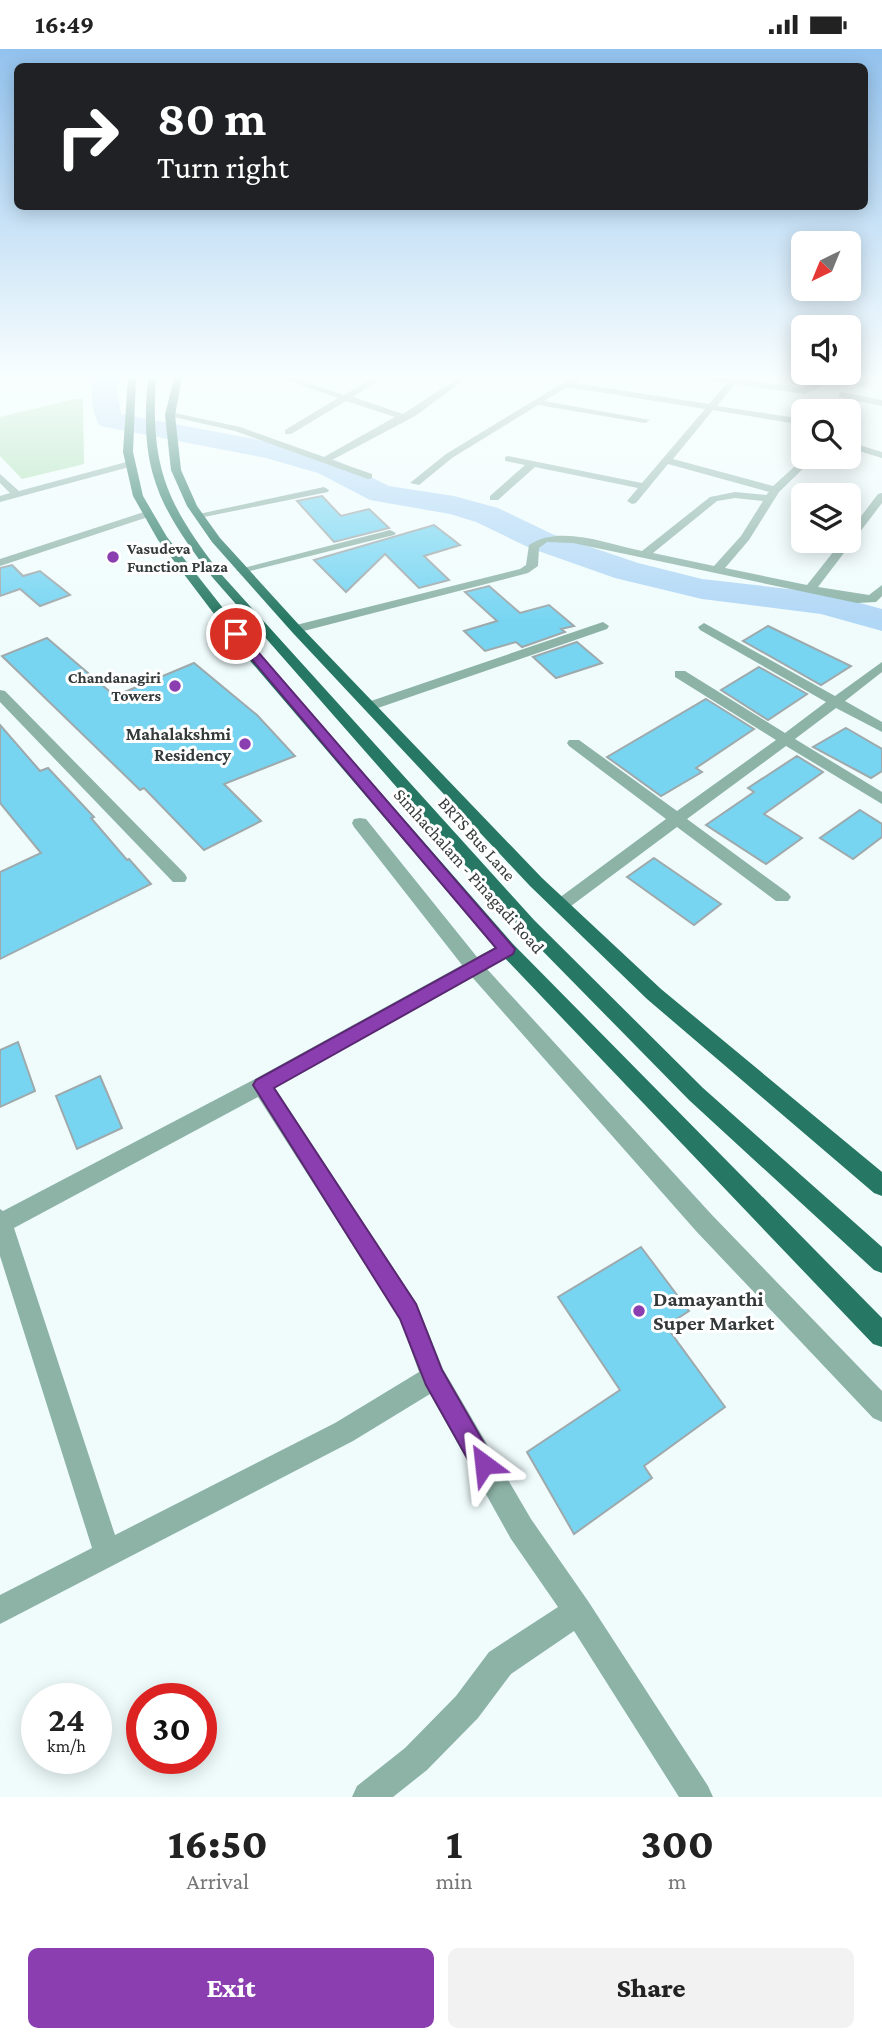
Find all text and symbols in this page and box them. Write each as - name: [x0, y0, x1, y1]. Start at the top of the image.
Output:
- text: 16:49: [35, 10, 94, 39]
- icon: right: [42, 91, 133, 182]
- text: 80 m: [157, 91, 266, 146]
- text: Turn right: [157, 149, 289, 185]
- north arrow: [791, 231, 861, 301]
- map controls: [791, 231, 861, 553]
- button: sound: [791, 315, 861, 385]
- button: search: [791, 399, 861, 469]
- button: layers: [791, 483, 861, 553]
- place label: Vasudeva Function Plaza: [126, 540, 228, 575]
- marker: Vasudeva Function Plaza: [105, 549, 121, 565]
- pin: [206, 604, 266, 664]
- icon: arrive: [217, 615, 255, 653]
- place label: Chandanagiri Towers: [68, 669, 161, 704]
- marker: Chandanagiri Towers: [167, 678, 183, 694]
- place label: Mahalakshmi Residency: [126, 724, 232, 765]
- marker: Mahalakshmi Residency: [237, 736, 253, 752]
- street label: Simhachalam - Pinagadi Road: [390, 785, 549, 958]
- street label: BRTS Bus Lane: [434, 793, 520, 885]
- place label: Damayanthi Super Market: [653, 1287, 775, 1335]
- marker: Damayanthi Super Market: [631, 1303, 647, 1319]
- position arrow: [447, 1427, 521, 1501]
- speed limit sign: 30: [126, 1683, 217, 1774]
- text: 24: [48, 1700, 85, 1739]
- text: km/h: [47, 1736, 86, 1756]
- text: 16:50: [168, 1820, 268, 1867]
- text: 1: [446, 1820, 462, 1867]
- text: 300: [641, 1820, 714, 1867]
- text: Arrival: [187, 1868, 249, 1894]
- text: min: [436, 1868, 473, 1894]
- text: m: [668, 1868, 687, 1894]
- button: Exit: [28, 1948, 434, 2028]
- button: Share: [448, 1948, 854, 2028]

